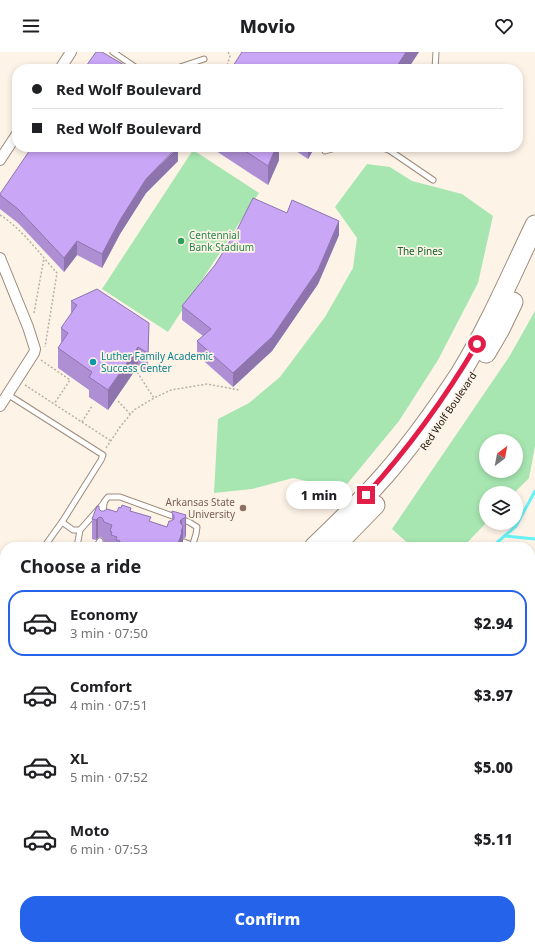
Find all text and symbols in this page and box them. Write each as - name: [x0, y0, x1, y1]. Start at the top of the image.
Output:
- text: Movio: [240, 14, 295, 38]
- icon: menu: [20, 15, 42, 37]
- icon: heart: [493, 15, 515, 37]
- text: Red Wolf Boulevard: [56, 79, 202, 99]
- text: Red Wolf Boulevard: [56, 118, 202, 138]
- place label: Centennial Bank Stadium: [189, 228, 254, 254]
- marker: Centennial Bank Stadium: [176, 236, 186, 246]
- park label: The Pines: [397, 244, 443, 258]
- route start: [468, 335, 486, 353]
- place label: Luther Family Academic Success Center: [101, 349, 213, 375]
- marker: Luther Family Academic Success Center: [88, 357, 98, 367]
- street label: Red Wolf Boulevard: [417, 369, 479, 453]
- north arrow: [479, 434, 523, 478]
- map controls: [479, 434, 523, 530]
- callout: 1 min: [286, 481, 352, 509]
- text: 1 min: [301, 486, 337, 504]
- route end: [357, 486, 375, 504]
- button: layers: [479, 486, 523, 530]
- place label: Arkansas State University: [166, 495, 236, 521]
- marker: Arkansas State University: [238, 503, 248, 513]
- text: Choose a ride: [20, 554, 141, 578]
- text: Economy: [70, 604, 138, 624]
- icon: car: [22, 605, 58, 641]
- text: $2.94: [474, 613, 513, 633]
- text: 3 min · 07:50: [70, 624, 148, 642]
- text: Comfort: [70, 676, 132, 696]
- icon: car: [22, 677, 58, 713]
- text: $3.97: [474, 685, 513, 705]
- text: 4 min · 07:51: [70, 696, 148, 714]
- text: XL: [70, 748, 88, 768]
- icon: car: [22, 749, 58, 785]
- text: $5.00: [474, 757, 513, 777]
- text: 5 min · 07:52: [70, 768, 148, 786]
- text: Moto: [70, 820, 109, 840]
- icon: car: [22, 821, 58, 857]
- text: $5.11: [474, 829, 513, 849]
- text: 6 min · 07:53: [70, 840, 148, 858]
- button: Confirm: [20, 896, 515, 942]

